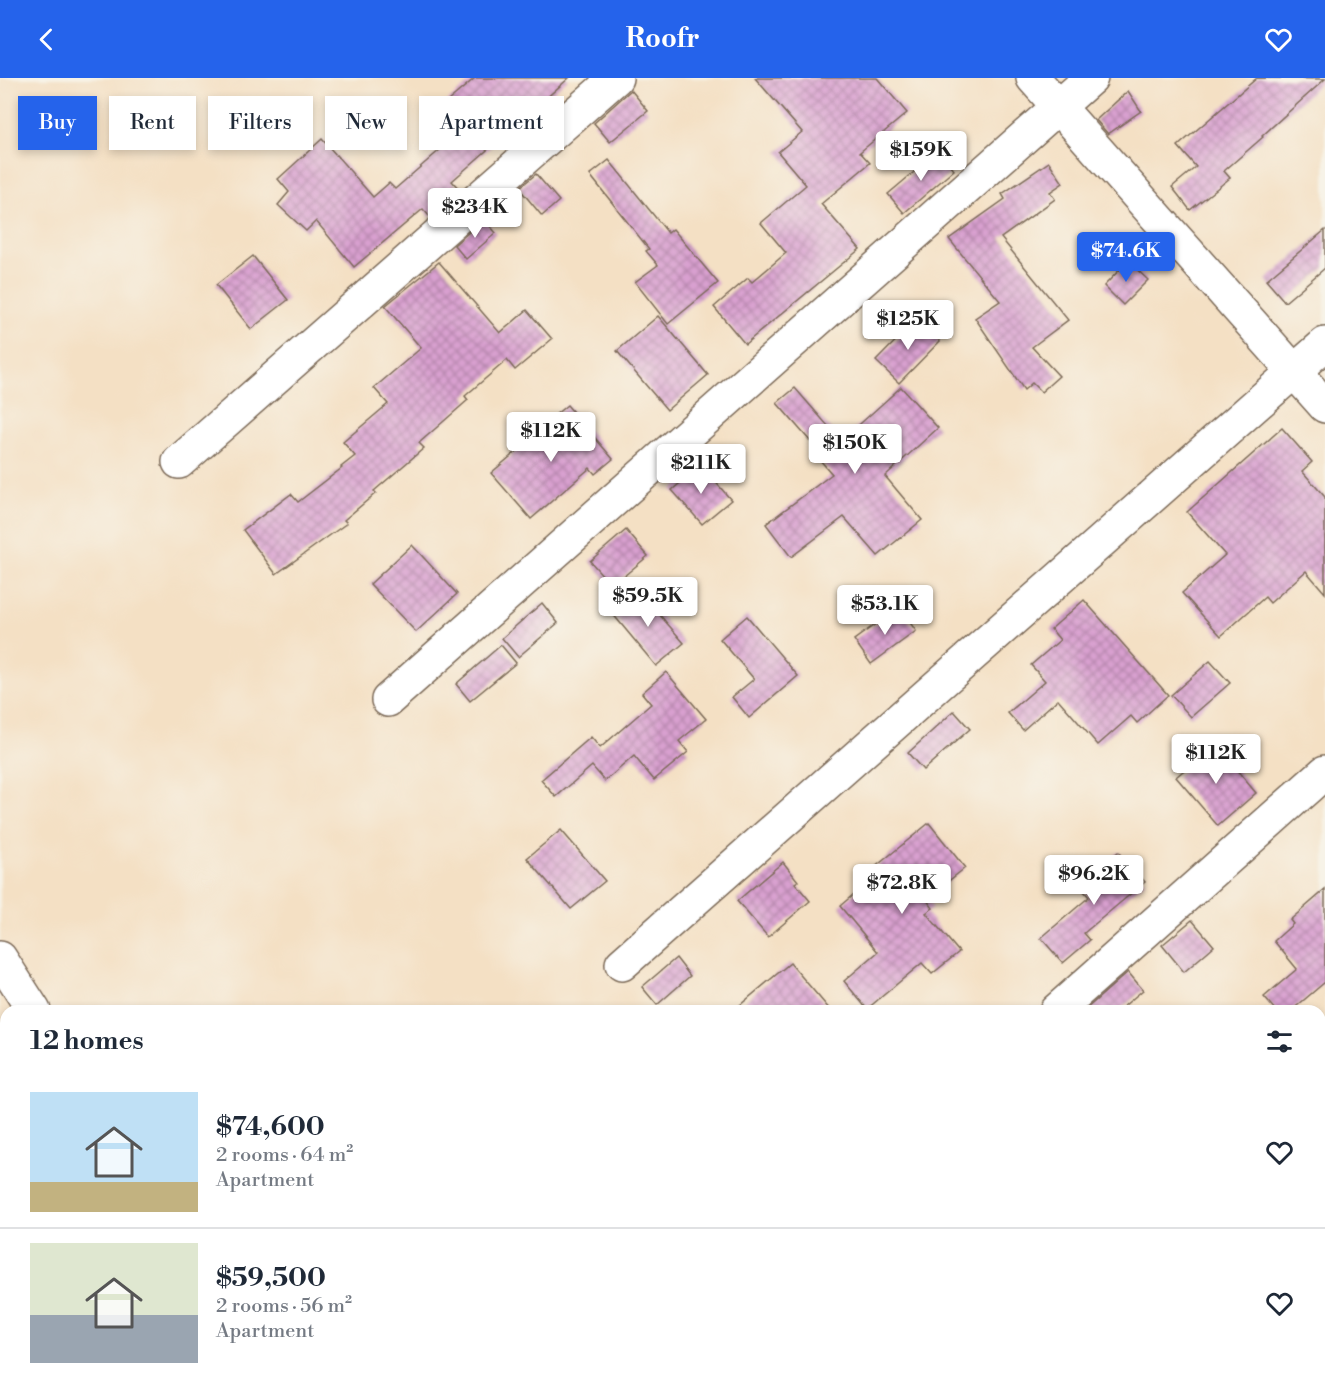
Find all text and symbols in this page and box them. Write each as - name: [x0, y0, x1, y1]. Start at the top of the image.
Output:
- text: Roofr: [625, 22, 700, 56]
- icon: back: [30, 23, 63, 56]
- icon: heart: [1262, 23, 1295, 56]
- chip: Buy: [18, 96, 97, 150]
- chip: Rent: [109, 96, 196, 150]
- chip: Filters: [208, 96, 313, 150]
- chip: New: [325, 96, 407, 150]
- chip: Apartment: [419, 96, 564, 150]
- pin: $159K: [879, 131, 963, 182]
- text: $159K: [890, 138, 952, 163]
- pin: $234K: [433, 188, 517, 239]
- text: $234K: [442, 195, 508, 220]
- pin: $74.6K: [1077, 232, 1175, 283]
- text: $74.6K: [1091, 239, 1161, 264]
- pin: $125K: [866, 300, 950, 351]
- text: $125K: [877, 307, 940, 332]
- pin: $112K: [509, 412, 593, 463]
- text: $112K: [521, 419, 581, 444]
- pin: $150K: [813, 424, 897, 475]
- text: $150K: [823, 431, 887, 456]
- pin: $211K: [659, 444, 743, 495]
- text: $211K: [671, 451, 731, 476]
- pin: $59.5K: [599, 577, 697, 628]
- text: $59.5K: [613, 584, 683, 609]
- pin: $53.1K: [836, 585, 934, 636]
- text: $53.1K: [851, 592, 919, 617]
- pin: $112K: [1174, 734, 1258, 785]
- text: $112K: [1186, 741, 1246, 766]
- pin: $96.2K: [1045, 855, 1143, 906]
- text: $96.2K: [1058, 862, 1130, 887]
- pin: $72.8K: [853, 864, 951, 915]
- text: $72.8K: [867, 871, 937, 896]
- text: 12 homes: [30, 1025, 144, 1057]
- icon: filters: [1263, 1025, 1296, 1058]
- text: $74,600: [216, 1111, 325, 1143]
- icon: home: [78, 1116, 150, 1188]
- icon: heart: [1263, 1136, 1296, 1169]
- text: 2 rooms · 64 m²: [216, 1143, 353, 1168]
- text: Apartment: [216, 1168, 314, 1193]
- text: $59,500: [216, 1262, 326, 1294]
- icon: home: [78, 1267, 150, 1339]
- icon: heart: [1263, 1287, 1296, 1320]
- text: 2 rooms · 56 m²: [216, 1294, 352, 1319]
- text: Apartment: [216, 1319, 314, 1344]

